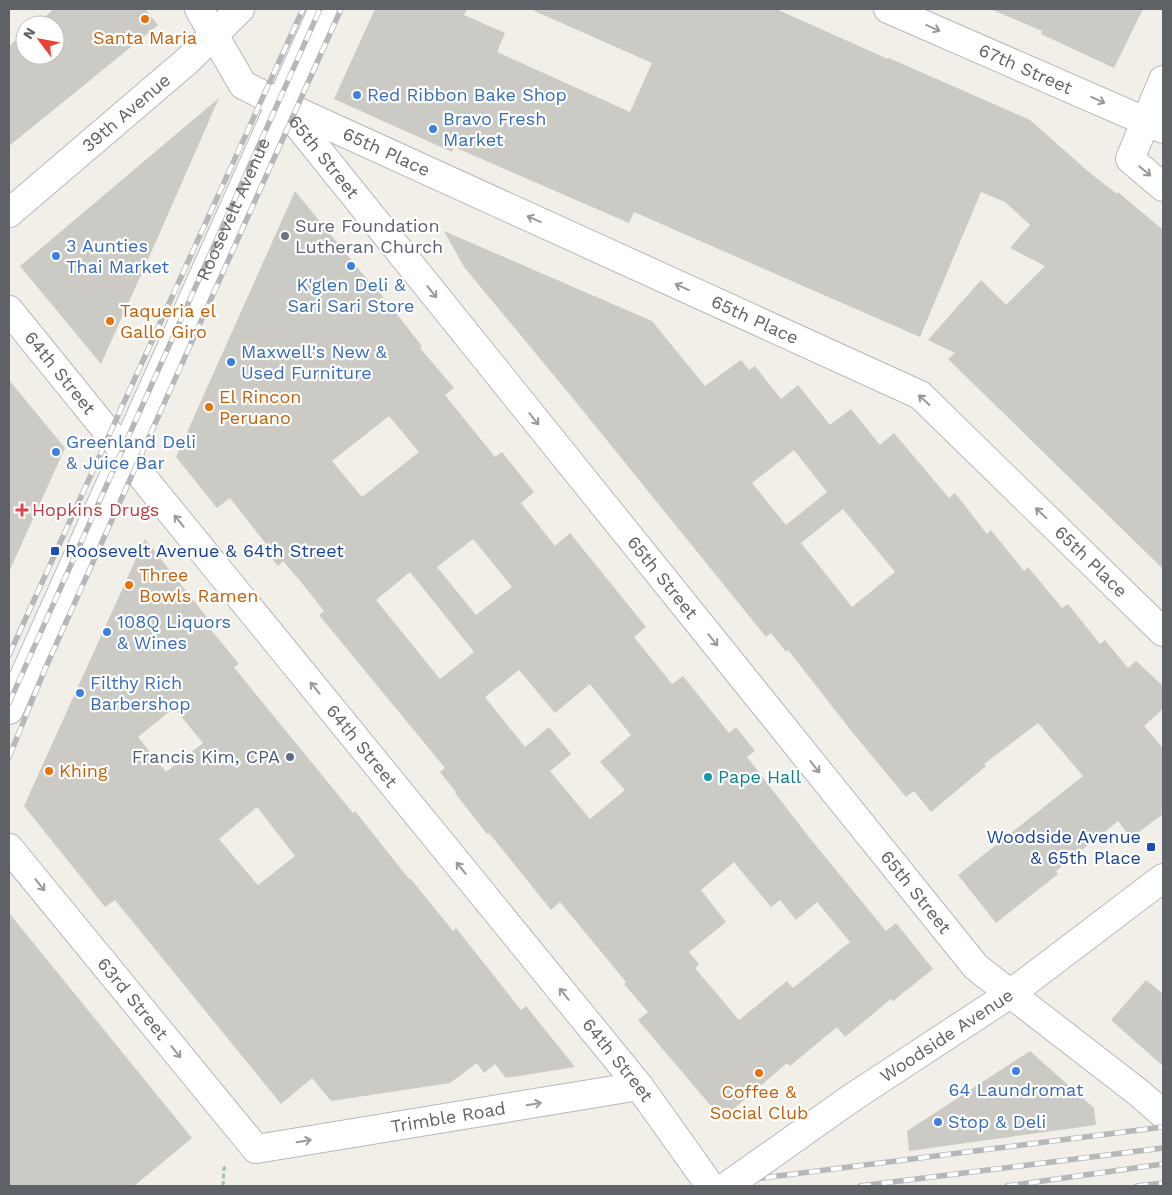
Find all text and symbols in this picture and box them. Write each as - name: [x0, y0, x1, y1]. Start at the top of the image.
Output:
- marker: Santa Maria: [139, 13, 151, 25]
- north arrow: [15, 15, 65, 65]
- text: N: [19, 24, 39, 42]
- one-way arrow: [925, 24, 940, 34]
- place label: Santa Maria: [93, 27, 197, 48]
- street label: 67th Street: [976, 39, 1076, 98]
- street label: 39th Avenue: [77, 69, 174, 156]
- place label: Red Ribbon Bake Shop: [367, 84, 567, 105]
- marker: Red Ribbon Bake Shop: [351, 89, 363, 101]
- one-way arrow: [1090, 96, 1105, 106]
- place label: Bravo Fresh Market: [443, 108, 546, 150]
- street label: 65th Street: [284, 111, 364, 203]
- street label: 65th Place: [340, 123, 433, 180]
- marker: Bravo Fresh Market: [427, 123, 439, 135]
- street label: Roosevelt Avenue: [192, 134, 274, 284]
- one-way arrow: [1138, 165, 1151, 177]
- one-way arrow: [527, 214, 542, 224]
- place label: Sure Foundation Lutheran Church: [295, 215, 443, 257]
- marker: Sure Foundation Lutheran Church: [279, 230, 291, 242]
- place label: 3 Aunties Thai Market: [66, 235, 170, 277]
- marker: 3 Aunties Thai Market: [50, 250, 62, 262]
- marker: K'glen Deli & Sari Sari Store: [345, 260, 357, 272]
- place label: K'glen Deli & Sari Sari Store: [288, 274, 414, 316]
- one-way arrow: [675, 281, 690, 291]
- one-way arrow: [426, 285, 437, 298]
- street label: 65th Place: [708, 290, 802, 348]
- place label: Taqueria el Gallo Giro: [120, 300, 216, 342]
- marker: Taqueria el Gallo Giro: [104, 315, 116, 327]
- street label: 64th Street: [20, 327, 101, 419]
- place label: Maxwell's New & Used Furniture: [241, 341, 387, 383]
- marker: Maxwell's New & Used Furniture: [225, 356, 237, 368]
- place label: El Rincon Peruano: [219, 386, 301, 428]
- one-way arrow: [917, 394, 930, 405]
- marker: El Rincon Peruano: [203, 401, 215, 413]
- one-way arrow: [528, 412, 539, 425]
- place label: Greenland Deli & Juice Bar: [66, 431, 196, 473]
- marker: Greenland Deli & Juice Bar: [50, 446, 62, 458]
- place label: Hopkins Drugs: [32, 499, 159, 520]
- marker: Hopkins Drugs: [16, 504, 28, 516]
- one-way arrow: [1035, 507, 1047, 519]
- one-way arrow: [173, 515, 184, 528]
- street label: 65th Place: [1050, 521, 1132, 601]
- street label: 65th Street: [623, 531, 703, 623]
- place label: Roosevelt Avenue & 64th Street: [65, 540, 344, 561]
- marker: Roosevelt Avenue & 64th Street: [49, 545, 61, 557]
- place label: Three Bowls Ramen: [139, 564, 258, 606]
- marker: Three Bowls Ramen: [123, 579, 135, 591]
- place label: 108Q Liquors & Wines: [117, 611, 231, 653]
- marker: 108Q Liquors & Wines: [101, 626, 113, 638]
- one-way arrow: [707, 634, 718, 647]
- place label: Filthy Rich Barbershop: [90, 672, 191, 714]
- one-way arrow: [309, 682, 320, 695]
- marker: Filthy Rich Barbershop: [74, 687, 86, 699]
- street label: 64th Street: [322, 700, 403, 792]
- place label: Francis Kim, CPA: [132, 746, 280, 767]
- marker: Francis Kim, CPA: [284, 751, 296, 763]
- place label: Khing: [59, 760, 108, 781]
- one-way arrow: [809, 760, 820, 773]
- marker: Khing: [43, 765, 55, 777]
- place label: Pape Hall: [718, 766, 802, 787]
- marker: Pape Hall: [702, 771, 714, 783]
- place label: Woodside Avenue & 65th Place: [986, 826, 1141, 868]
- marker: Woodside Avenue & 65th Place: [1145, 841, 1157, 853]
- street label: 65th Street: [876, 846, 956, 938]
- one-way arrow: [456, 862, 467, 875]
- one-way arrow: [34, 879, 45, 892]
- street label: 63rd Street: [93, 953, 173, 1044]
- street label: Woodside Avenue: [876, 984, 1017, 1086]
- one-way arrow: [558, 988, 569, 1001]
- street label: 64th Street: [578, 1014, 658, 1106]
- one-way arrow: [171, 1045, 182, 1058]
- marker: 64 Laundromat: [1010, 1065, 1022, 1077]
- marker: Coffee & Social Club: [753, 1067, 765, 1079]
- place label: 64 Laundromat: [949, 1079, 1084, 1100]
- place label: Coffee & Social Club: [710, 1081, 808, 1123]
- street label: Trimble Road: [389, 1097, 507, 1137]
- one-way arrow: [525, 1098, 541, 1108]
- place label: Stop & Deli: [948, 1111, 1046, 1132]
- marker: Stop & Deli: [932, 1116, 944, 1128]
- one-way arrow: [296, 1136, 312, 1146]

